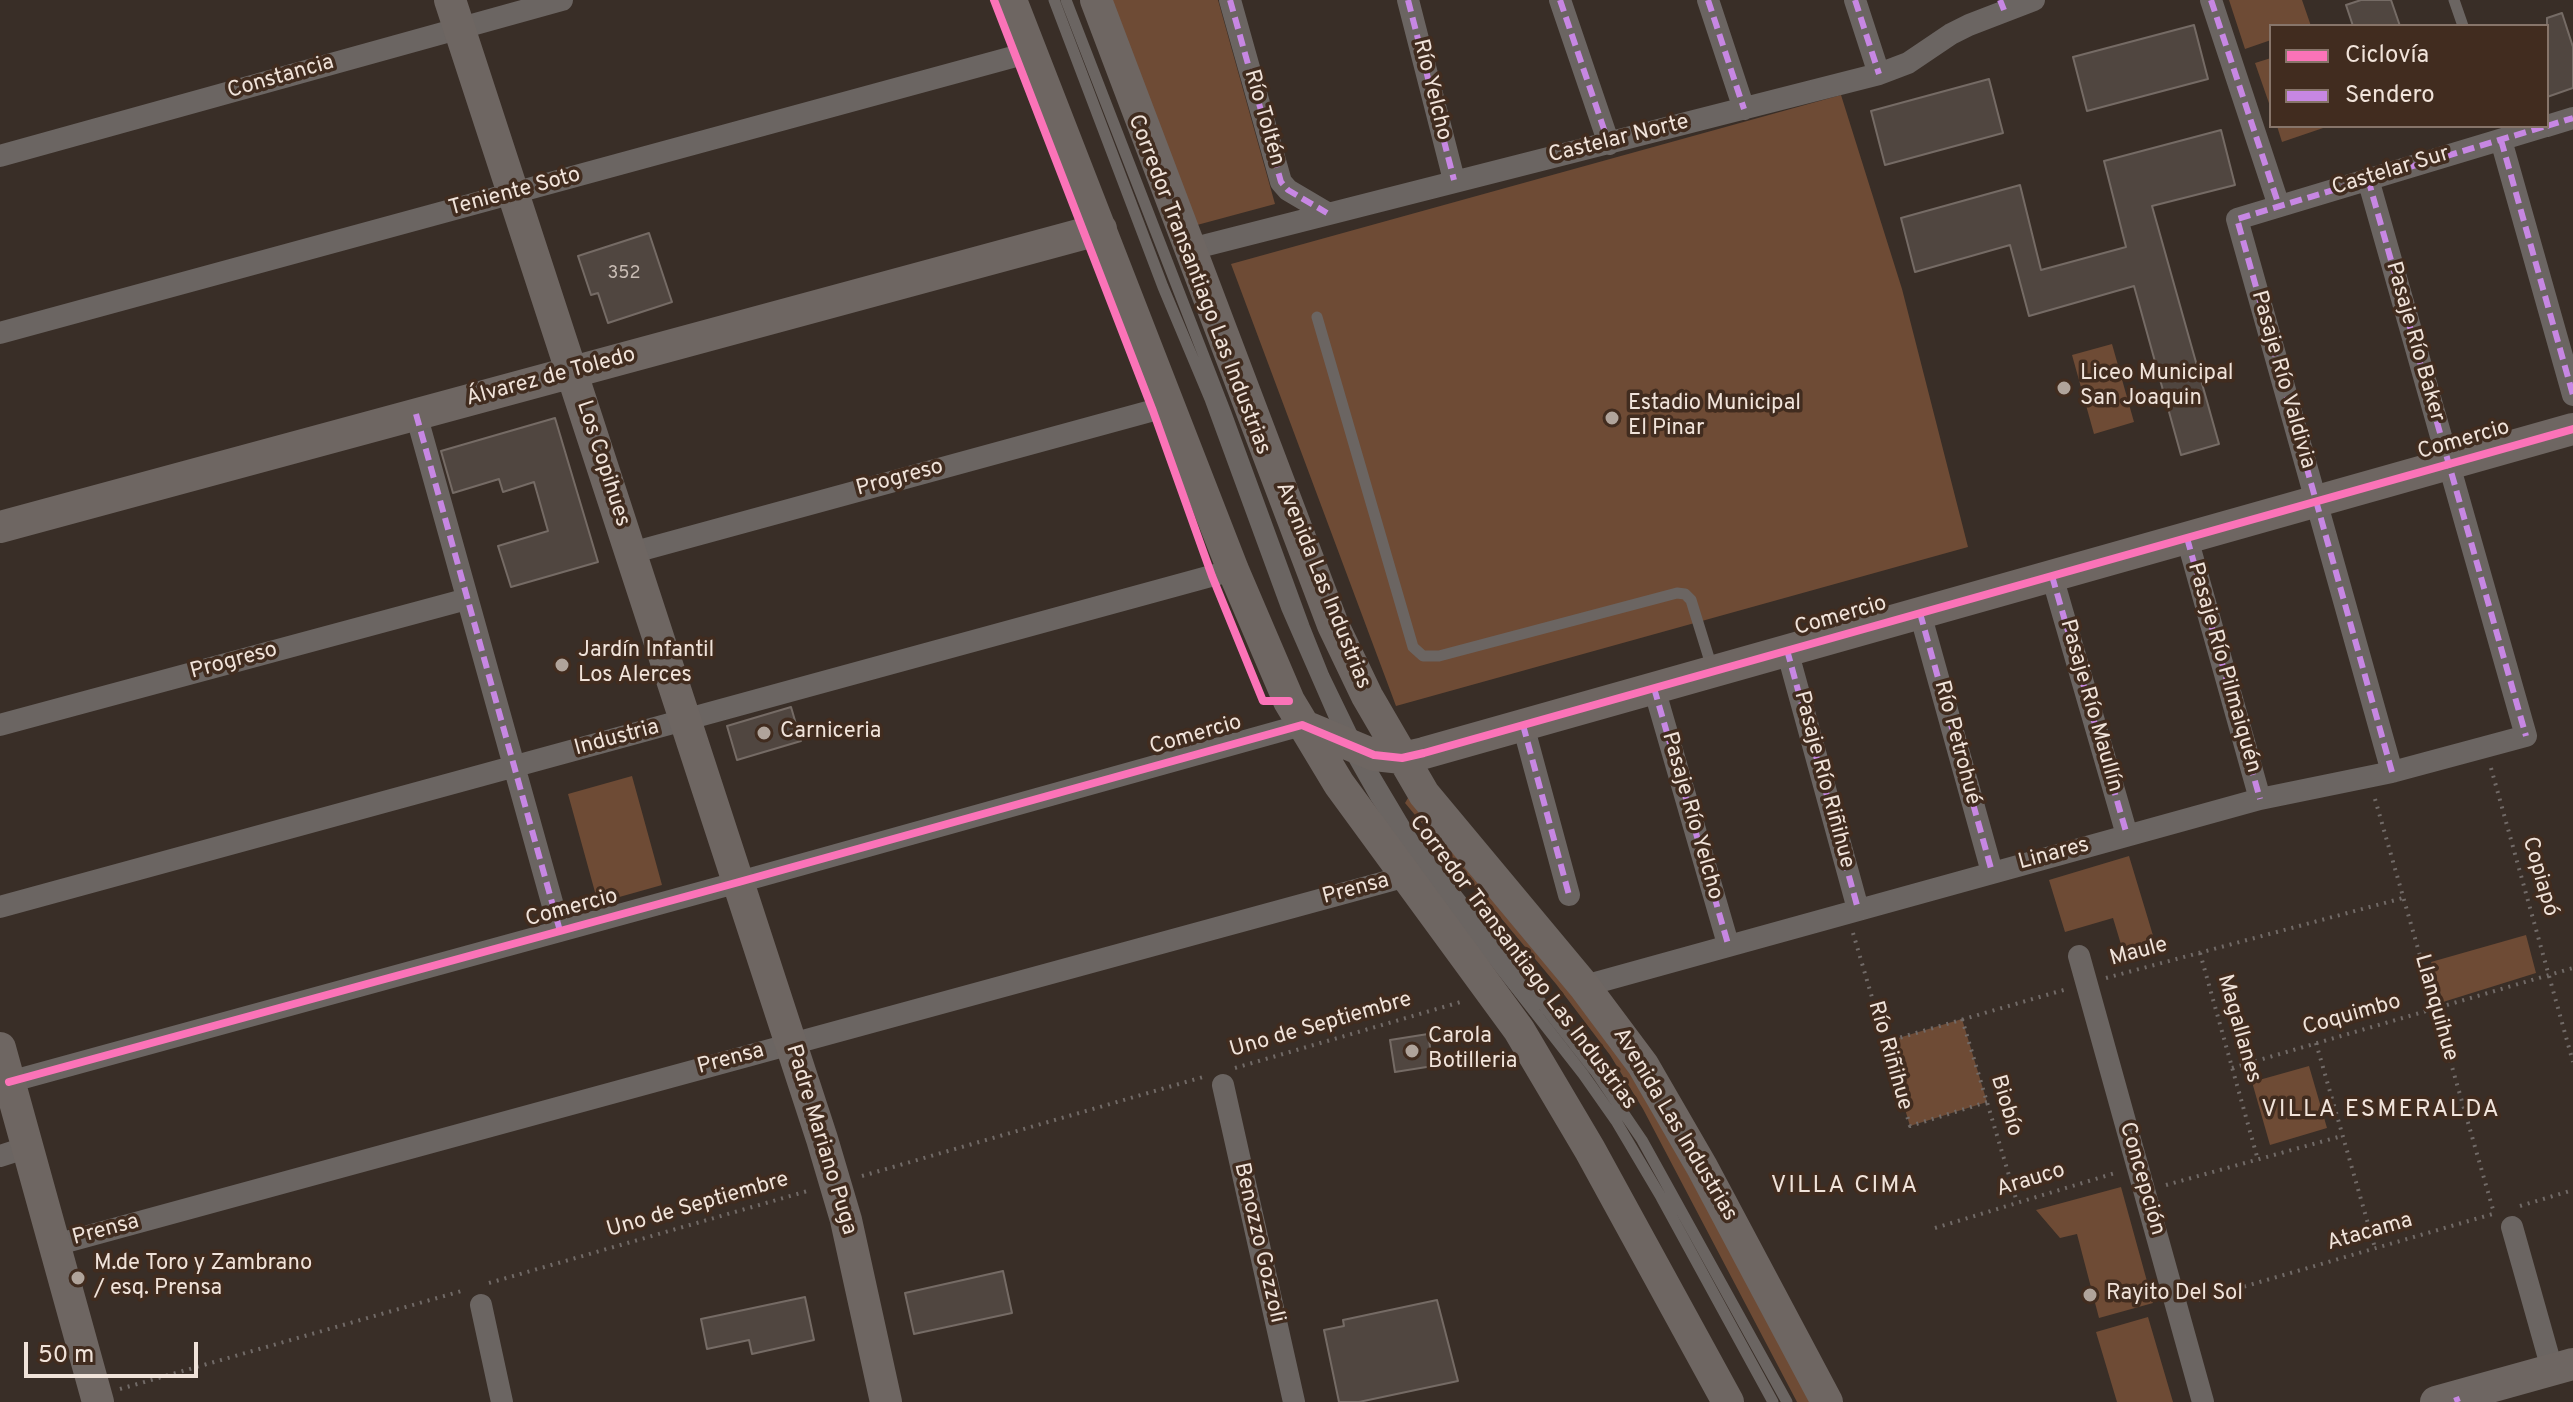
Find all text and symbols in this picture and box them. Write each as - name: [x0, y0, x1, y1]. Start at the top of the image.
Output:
- legend: [2269, 24, 2549, 128]
- street label: Río Yelcho: [1406, 37, 1456, 143]
- text: Ciclovía: [2345, 41, 2429, 71]
- street label: Constancia: [225, 50, 337, 106]
- street label: Río Toltén: [1237, 67, 1289, 169]
- text: Sendero: [2345, 81, 2435, 111]
- street label: Castelar Norte: [1546, 110, 1692, 170]
- street label: Corredor Transantiago Las Industrias: [1121, 111, 1275, 459]
- street label: Castelar Sur: [2329, 142, 2453, 202]
- street label: Teniente Soto: [446, 163, 584, 223]
- street label: Pasaje Río Baker: [2379, 259, 2449, 425]
- house number: 352: [608, 263, 640, 285]
- street label: Pasaje Río Valdivia: [2244, 288, 2320, 472]
- street label: Álvarez de Toledo: [463, 343, 639, 413]
- place label: Liceo Municipal San Joaquin: [2080, 362, 2234, 414]
- marker: Liceo Municipal San Joaquin: [2055, 379, 2073, 397]
- place label: Estadio Municipal El Pinar: [1628, 392, 1801, 444]
- street label: Los Copihues: [569, 398, 635, 530]
- marker: Estadio Municipal El Pinar: [1603, 409, 1621, 427]
- street label: Comercio: [2415, 415, 2513, 467]
- street label: Progreso: [854, 455, 946, 503]
- street label: Avenida Las Industrias: [1268, 479, 1376, 693]
- street label: Pasaje Río Pilmaiquén: [2180, 560, 2266, 776]
- street label: Comercio: [1792, 591, 1890, 643]
- street label: Pasaje Río Maullín: [2053, 617, 2127, 795]
- street label: Progreso: [188, 638, 280, 686]
- place label: Jardín Infantil Los Alerces: [578, 639, 714, 690]
- marker: Jardín Infantil Los Alerces: [553, 656, 571, 674]
- street label: Río Petrohué: [1927, 678, 1985, 808]
- street label: Pasaje Río Riñihue: [1787, 689, 1859, 871]
- street label: Comercio: [1147, 710, 1245, 762]
- street label: Industria: [572, 715, 662, 763]
- place label: Carniceria: [780, 720, 881, 746]
- marker: Carniceria: [755, 724, 773, 742]
- street label: Pasaje Río Yelcho: [1654, 729, 1728, 903]
- street label: Corredor Transantiago Las Industrias: [1402, 810, 1642, 1116]
- street label: Linares: [2016, 833, 2092, 877]
- street label: Copiapó: [2515, 834, 2563, 920]
- street label: Prensa: [1320, 868, 1392, 912]
- street label: Comercio: [523, 884, 621, 934]
- street label: Maule: [2107, 933, 2171, 973]
- street label: Llanquihue: [2407, 952, 2463, 1064]
- street label: Magallanes: [2210, 972, 2266, 1086]
- street label: Uno de Septiembre: [1227, 987, 1415, 1065]
- street label: Coquimbo: [2300, 989, 2404, 1043]
- street label: Río Riñihue: [1861, 998, 1917, 1114]
- street label: Avenida Las Industrias: [1606, 1024, 1742, 1226]
- place label: Carola Botilleria: [1428, 1025, 1517, 1076]
- street label: Prensa: [695, 1038, 767, 1082]
- street label: Padre Mariano Puga: [778, 1042, 862, 1238]
- marker: Carola Botilleria: [1403, 1042, 1421, 1060]
- street label: Biobío: [1983, 1072, 2027, 1140]
- district label: VILLA ESMERALDA: [2261, 1097, 2501, 1125]
- street label: Concepción: [2112, 1119, 2170, 1239]
- street label: Arauco: [1993, 1158, 2069, 1204]
- street label: Benozzo Gozzoli: [1227, 1160, 1289, 1326]
- street label: Uno de Septiembre: [604, 1167, 792, 1245]
- district label: VILLA CIMA: [1771, 1173, 1919, 1201]
- street label: Atacama: [2324, 1208, 2416, 1258]
- street label: Prensa: [70, 1209, 142, 1253]
- place label: M.de Toro y Zambrano / esq. Prensa: [94, 1252, 312, 1304]
- marker: M.de Toro y Zambrano / esq. Prensa: [69, 1269, 87, 1287]
- place label: Rayito Del Sol: [2106, 1282, 2243, 1308]
- marker: Rayito Del Sol: [2081, 1286, 2099, 1304]
- scale bar: [28, 1326, 202, 1376]
- text: 50 m: [38, 1341, 94, 1371]

